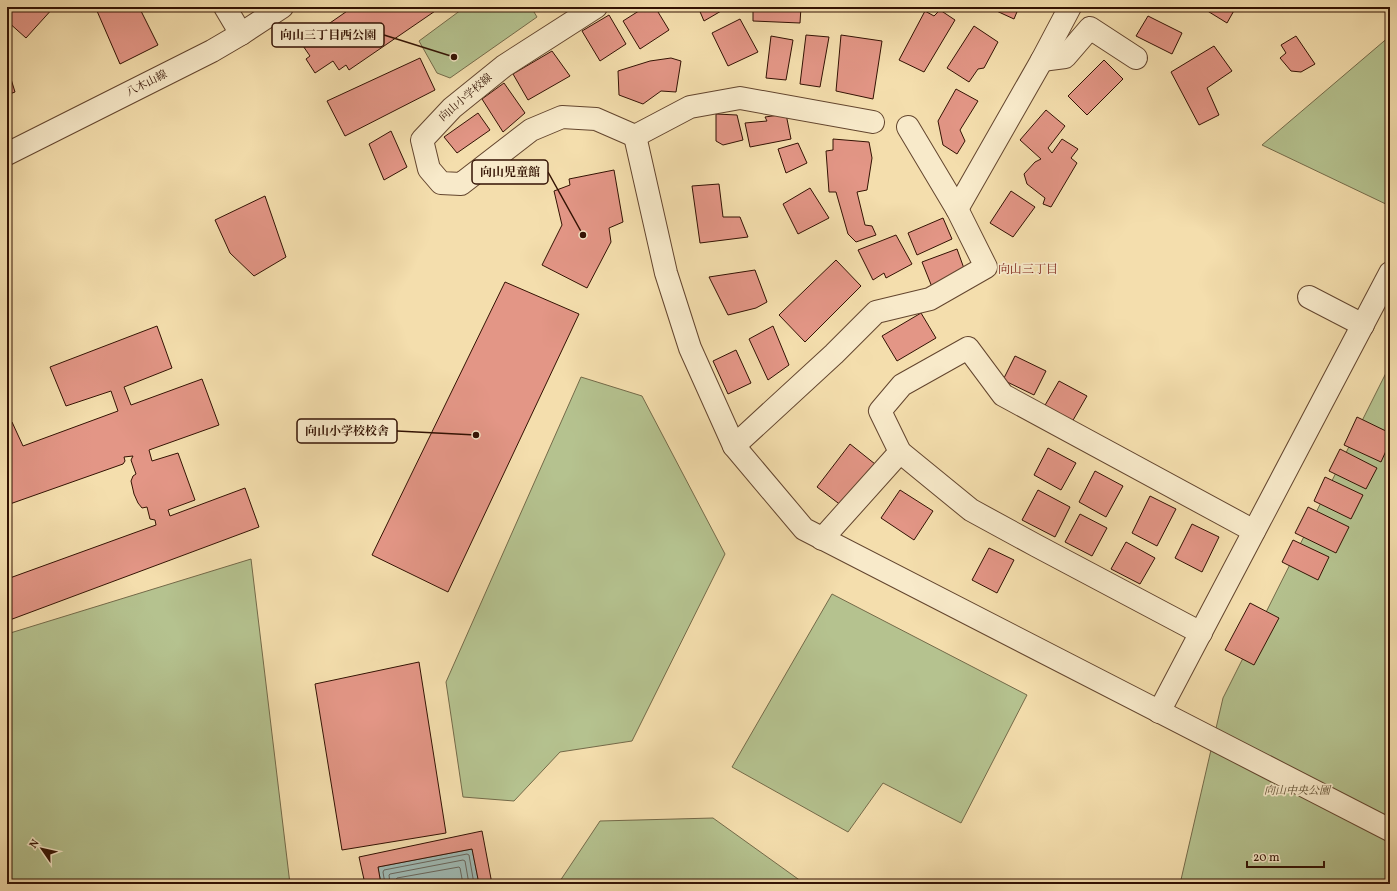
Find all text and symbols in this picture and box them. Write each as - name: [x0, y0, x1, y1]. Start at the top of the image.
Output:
- callout: 向山三丁目西公園: [272, 23, 384, 47]
- text: 向山三丁目西公園: [280, 28, 376, 44]
- street label: 八木山線: [124, 67, 170, 101]
- street label: 向山小学校線: [436, 71, 496, 125]
- callout: 向山児童館: [472, 160, 548, 184]
- text: 向山児童館: [480, 165, 540, 181]
- district label: 向山三丁目: [998, 262, 1058, 278]
- callout: 向山小学校校舎: [297, 419, 397, 443]
- text: 向山小学校校舎: [305, 424, 389, 440]
- park label: 向山中央公園: [1264, 784, 1332, 799]
- north arrow: [22, 829, 62, 869]
- text: N: [26, 837, 43, 852]
- scale bar: [1247, 843, 1324, 869]
- text: 20 m: [1253, 850, 1280, 866]

